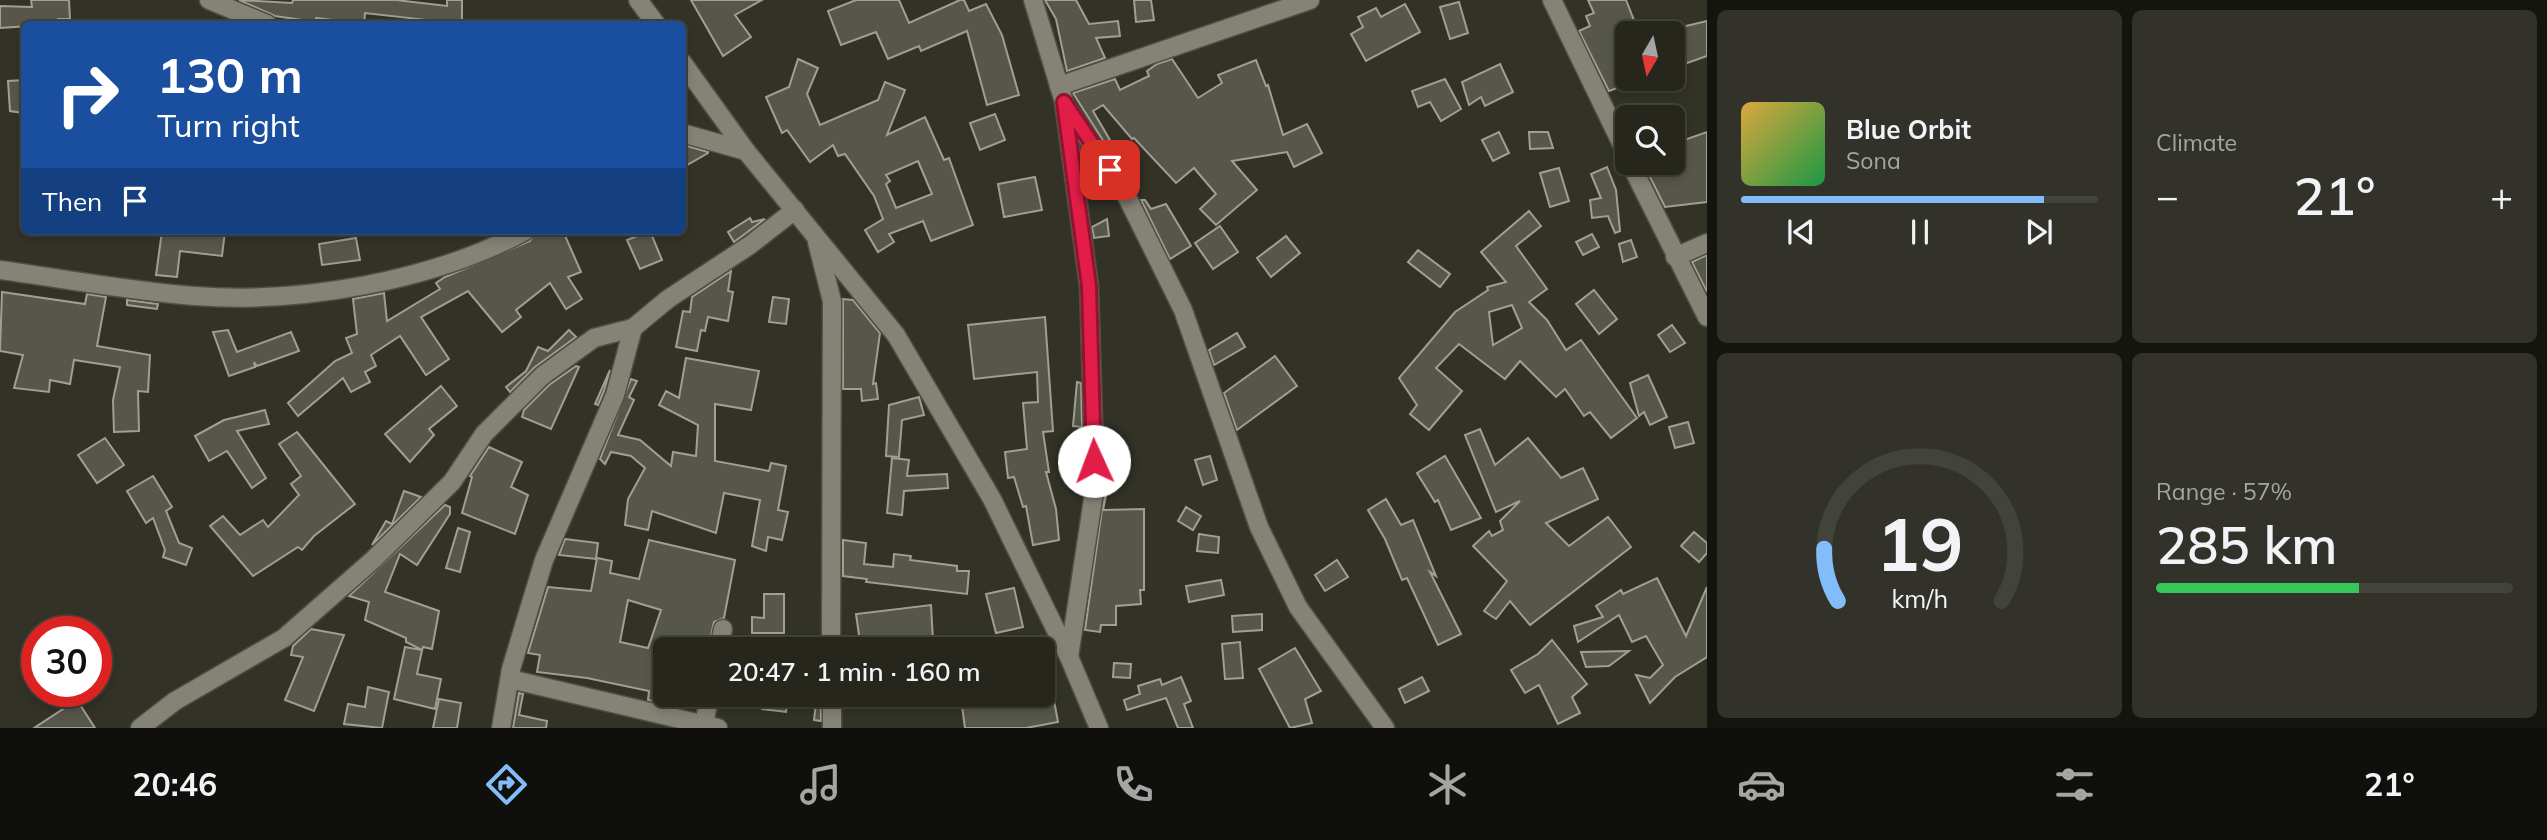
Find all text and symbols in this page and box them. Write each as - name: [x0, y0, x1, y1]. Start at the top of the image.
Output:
- north arrow: [1615, 21, 1685, 91]
- map controls: [1615, 21, 1685, 175]
- text: 130 m: [157, 44, 303, 105]
- icon: right: [42, 49, 133, 140]
- text: Turn right: [157, 105, 300, 145]
- button: search: [1615, 105, 1685, 175]
- text: Blue Orbit: [1846, 113, 1971, 146]
- text: Climate: [2156, 128, 2237, 157]
- pin: [1080, 140, 1140, 200]
- text: Sona: [1846, 146, 1901, 175]
- icon: arrive: [1091, 151, 1129, 189]
- text: 21°: [2294, 163, 2375, 228]
- text: −: [2156, 172, 2179, 220]
- text: +: [2490, 172, 2513, 220]
- icon: arrive: [116, 182, 154, 220]
- text: Then: [42, 185, 102, 218]
- icon: previous: [1782, 213, 1820, 251]
- icon: pause: [1901, 213, 1939, 251]
- icon: next: [2020, 213, 2058, 251]
- position arrow: [1057, 424, 1131, 498]
- text: Range · 57%: [2156, 477, 2292, 506]
- text: 19: [1876, 499, 1963, 590]
- text: 285 km: [2156, 512, 2337, 577]
- text: km/h: [1891, 583, 1948, 614]
- speed limit sign: 30: [21, 616, 112, 707]
- text: 20:47 · 1 min · 160 m: [727, 655, 981, 688]
- icon: directions: [482, 760, 531, 809]
- icon: music: [796, 760, 845, 809]
- icon: phone: [1109, 760, 1158, 809]
- icon: climate: [1423, 760, 1472, 809]
- icon: car: [1737, 760, 1786, 809]
- icon: filters: [2050, 760, 2099, 809]
- text: 20:46: [132, 764, 217, 804]
- text: 21°: [2364, 764, 2415, 804]

